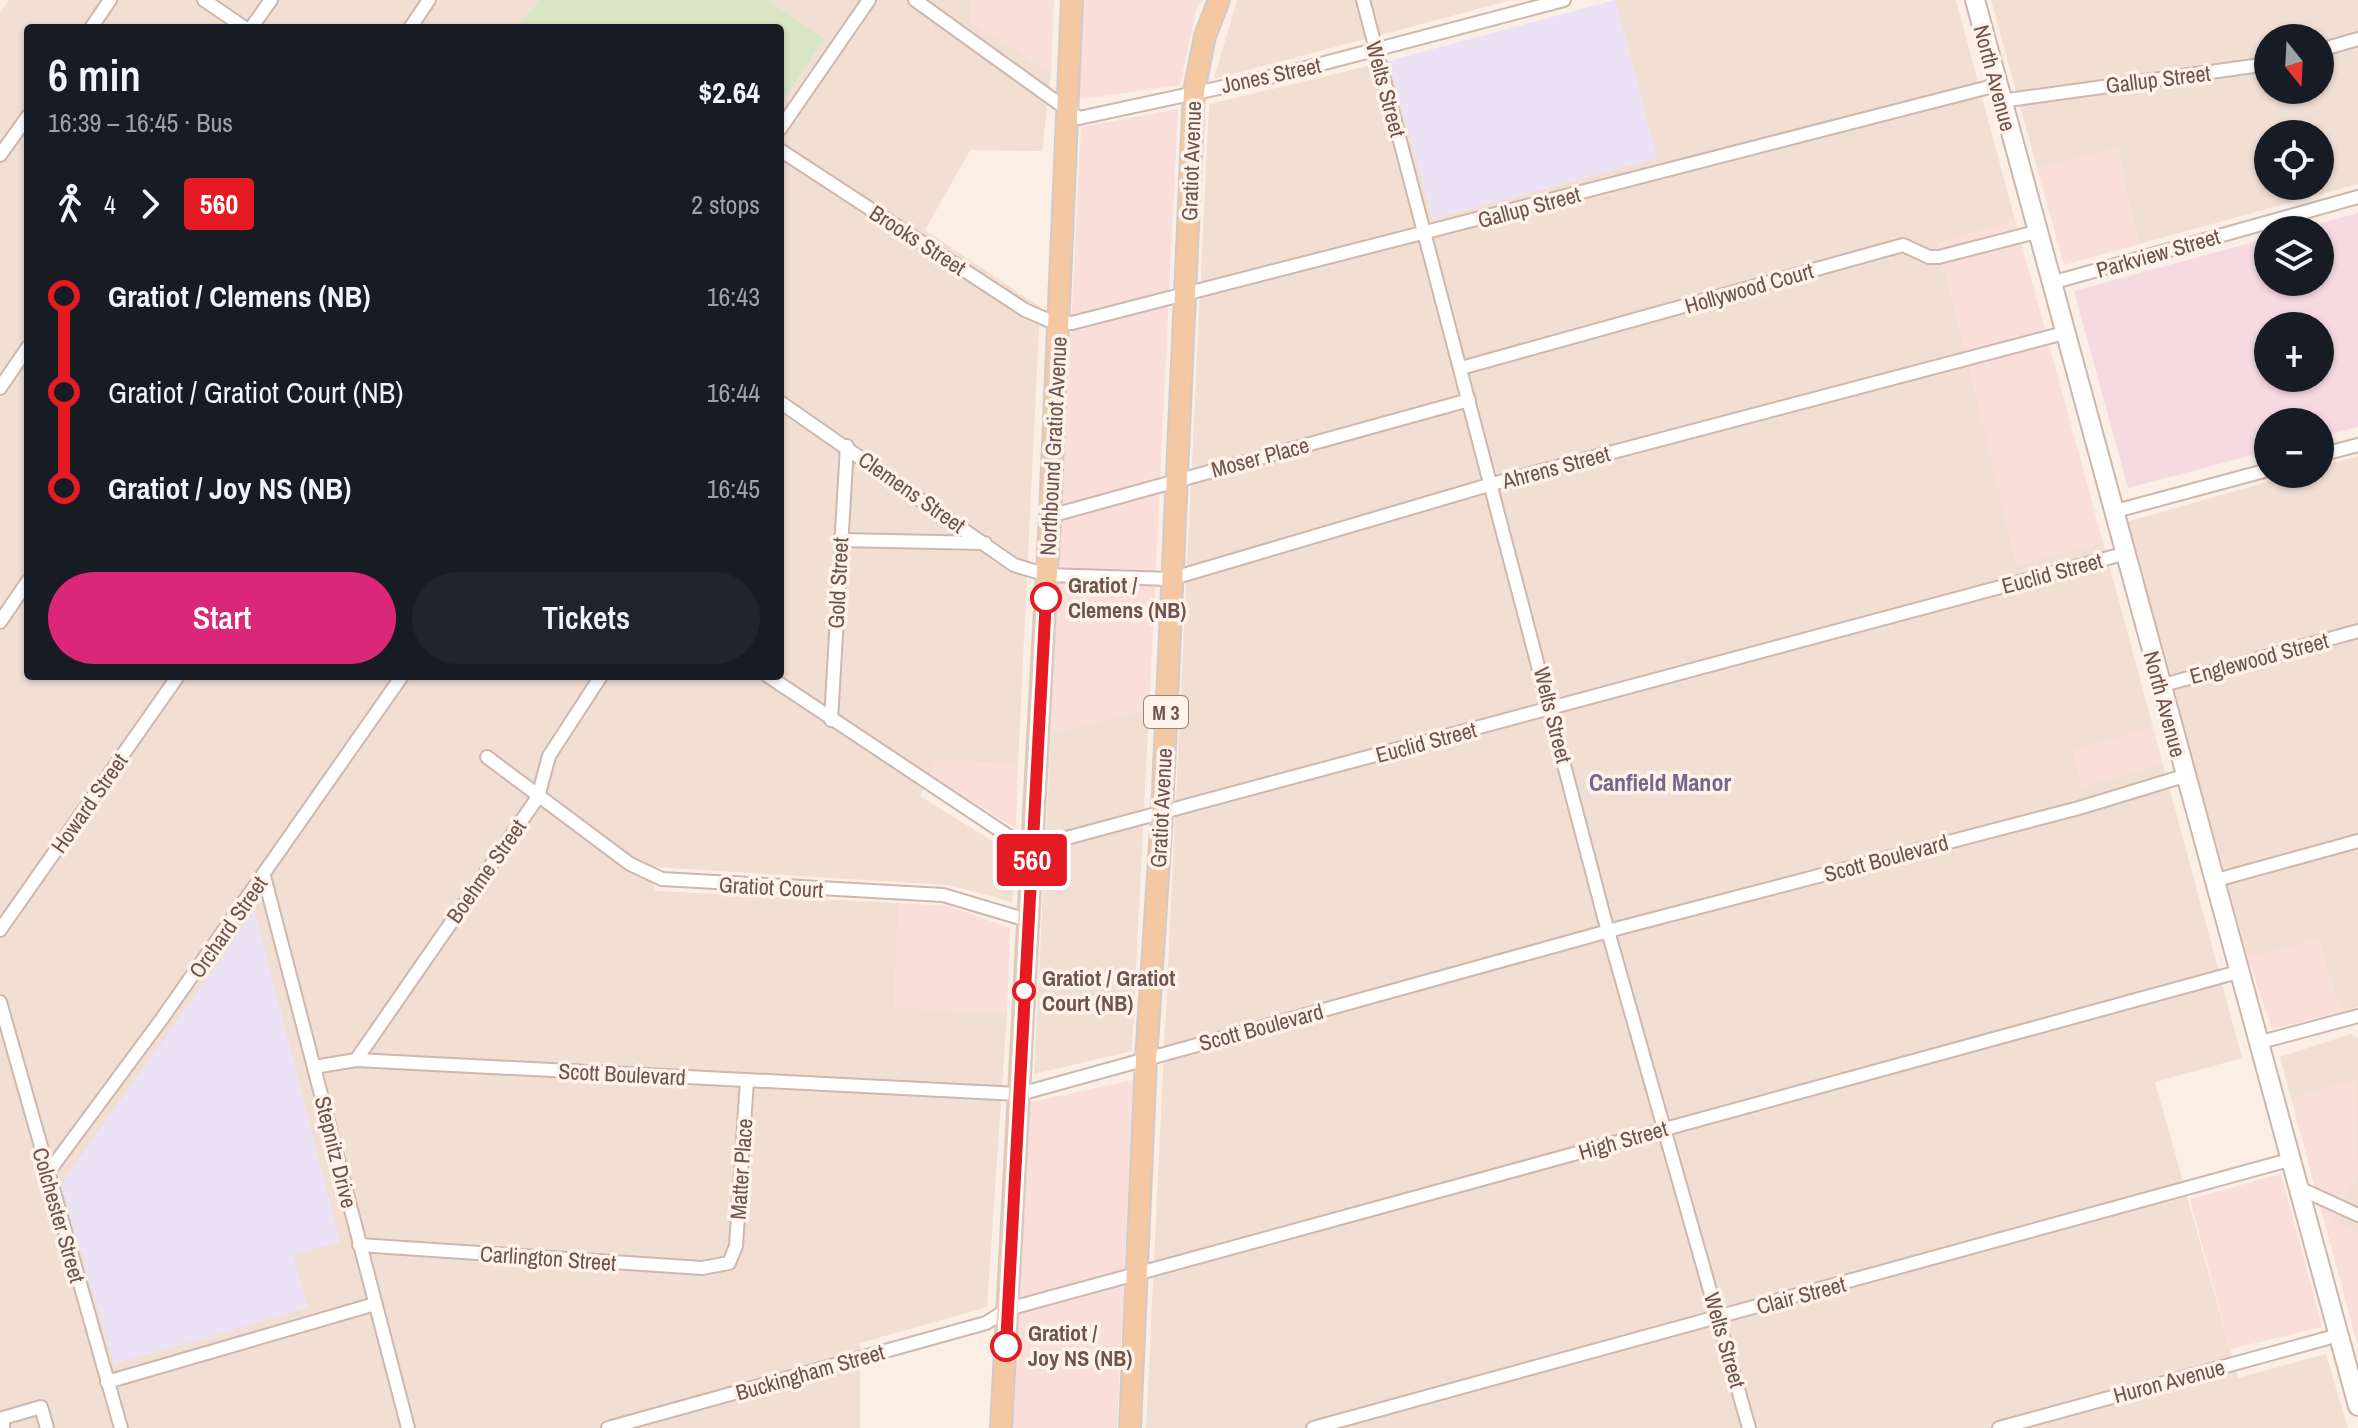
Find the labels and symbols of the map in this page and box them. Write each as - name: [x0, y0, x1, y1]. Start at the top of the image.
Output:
- street label: North Avenue: [1966, 21, 2024, 135]
- north arrow: [2254, 24, 2334, 104]
- street label: Welts Street: [1359, 38, 1413, 140]
- street label: Jones Street: [1218, 50, 1324, 100]
- street label: Gallup Street: [2104, 58, 2212, 100]
- street label: Gratiot Avenue: [1174, 100, 1208, 222]
- street label: Gallup Street: [1474, 179, 1584, 235]
- street label: Brooks Street: [864, 198, 972, 282]
- street label: Parkview Street: [2093, 221, 2223, 285]
- street label: Hollywood Court: [1681, 255, 1817, 321]
- street label: Northbound Gratiot Avenue: [1032, 336, 1074, 556]
- street label: Moser Place: [1208, 430, 1312, 484]
- street label: Ahrens Street: [1498, 438, 1613, 496]
- street label: Clemens Street: [852, 444, 972, 540]
- street label: Gold Street: [821, 537, 855, 629]
- street label: Euclid Street: [1998, 545, 2106, 601]
- place label: Gratiot / Clemens (NB): [1068, 570, 1186, 625]
- marker: Gratiot / Clemens (NB): [1031, 583, 1061, 613]
- street label: Englewood Street: [2186, 625, 2332, 691]
- street label: North Avenue: [2136, 647, 2194, 761]
- street label: Welts Street: [1527, 664, 1579, 766]
- road number: M 3: [1144, 696, 1188, 728]
- street label: Euclid Street: [1372, 714, 1480, 770]
- street label: Howard Street: [44, 747, 134, 859]
- street label: Gratiot Avenue: [1143, 747, 1179, 869]
- district label: Canfield Manor: [1589, 766, 1731, 798]
- street label: Boehme Street: [439, 813, 533, 929]
- street label: Scott Boulevard: [1821, 827, 1951, 889]
- line badge: 560: [986, 834, 1078, 886]
- street label: Gratiot Court: [718, 869, 824, 905]
- street label: Orchard Street: [182, 870, 274, 984]
- place label: Gratiot / Gratiot Court (NB): [1042, 963, 1175, 1018]
- marker: Gratiot / Gratiot Court (NB): [1013, 980, 1035, 1002]
- street label: Scott Boulevard: [1196, 996, 1326, 1058]
- street label: Scott Boulevard: [558, 1056, 686, 1092]
- street label: Stepnitz Drive: [308, 1093, 364, 1211]
- street label: High Street: [1575, 1113, 1671, 1167]
- street label: Matter Place: [723, 1117, 759, 1221]
- street label: Colchester Street: [25, 1144, 93, 1286]
- street label: Carlington Street: [479, 1238, 617, 1278]
- street label: Clair Street: [1753, 1269, 1849, 1321]
- street label: Welts Street: [1697, 1289, 1753, 1391]
- place label: Gratiot / Joy NS (NB): [1028, 1318, 1132, 1373]
- marker: Gratiot / Joy NS (NB): [991, 1331, 1021, 1361]
- street label: Buckingham Street: [732, 1336, 888, 1408]
- street label: Huron Avenue: [2110, 1352, 2228, 1410]

